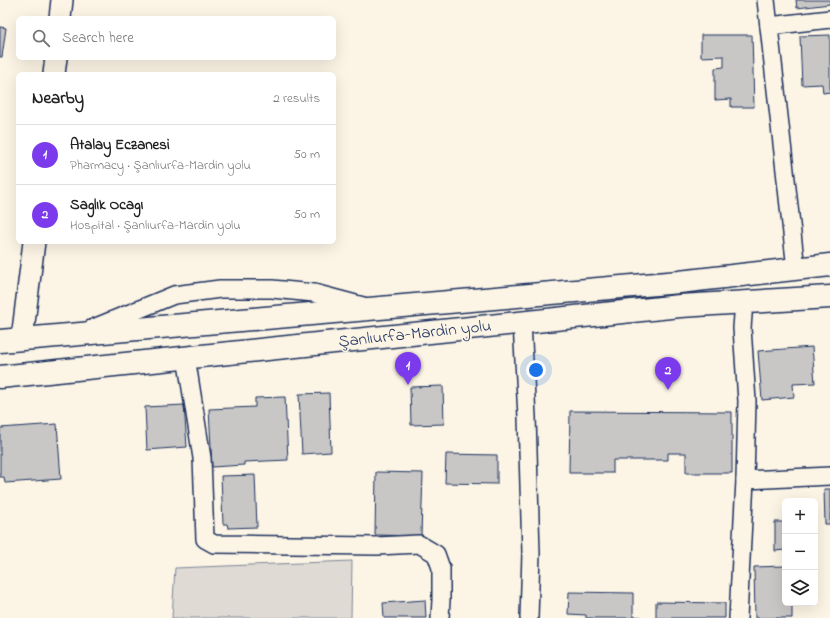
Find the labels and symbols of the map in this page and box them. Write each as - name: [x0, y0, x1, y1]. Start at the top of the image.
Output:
- street label: Şanlıurfa-Mardin yolu: [337, 314, 493, 355]
- pin: 1: [395, 352, 421, 385]
- pin: 2: [655, 357, 681, 390]
- your location: [526, 360, 546, 380]

